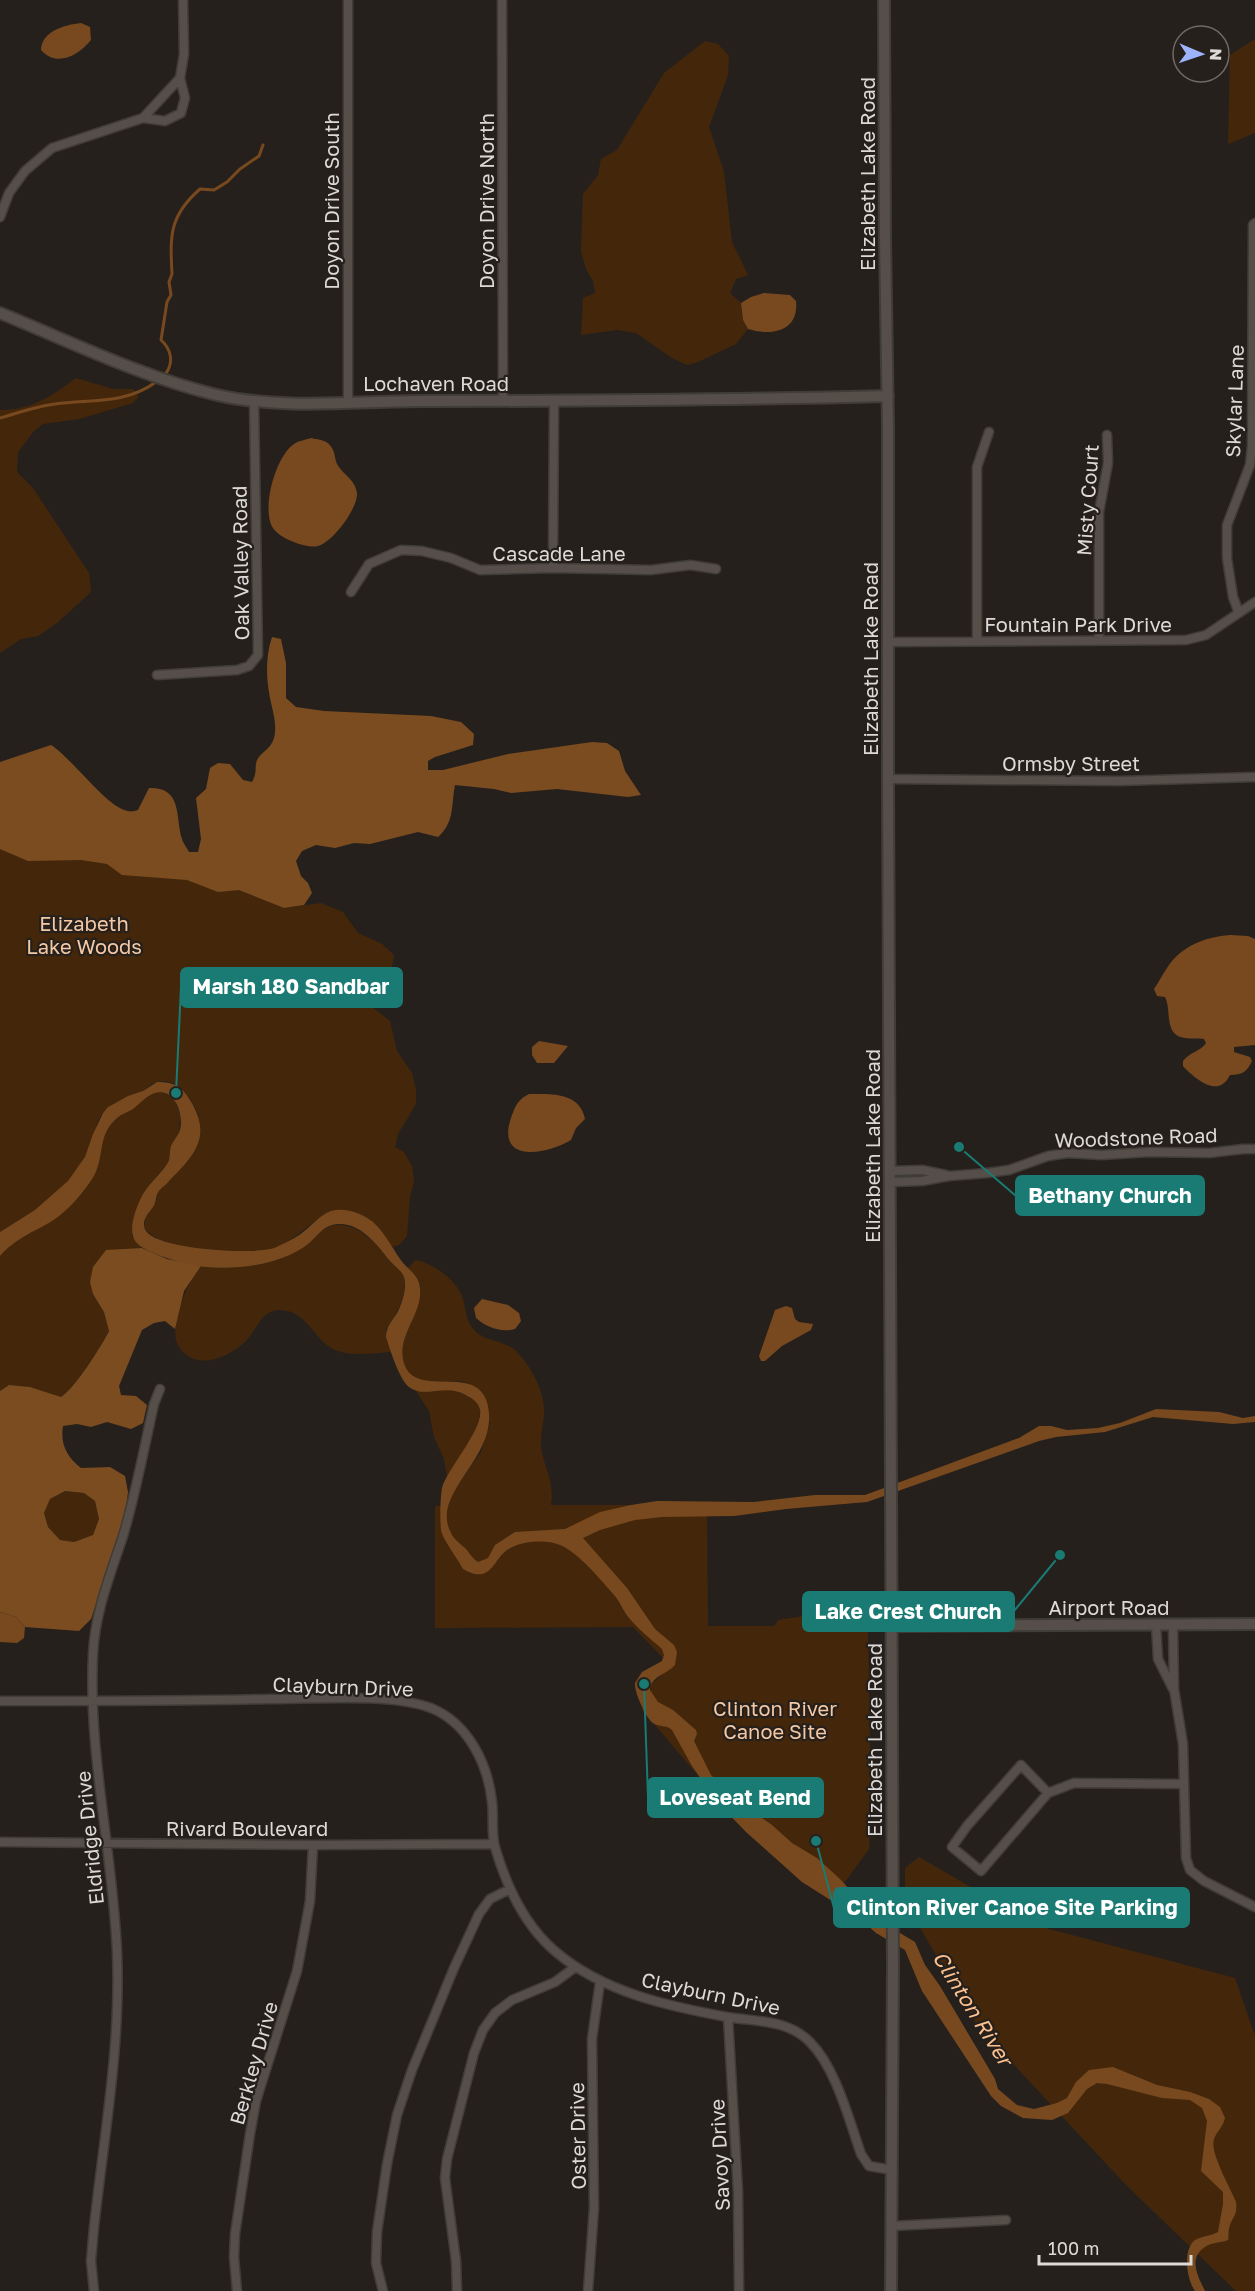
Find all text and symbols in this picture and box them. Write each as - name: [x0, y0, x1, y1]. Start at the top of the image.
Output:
- north arrow: [1171, 24, 1231, 84]
- text: N: [1206, 48, 1226, 61]
- street label: Elizabeth Lake Road: [855, 77, 879, 271]
- street label: Doyon Drive South: [319, 112, 343, 290]
- street label: Doyon Drive North: [474, 113, 498, 289]
- street label: Skylar Lane: [1220, 344, 1248, 458]
- street label: Lochaven Road: [363, 371, 509, 395]
- street label: Misty Court: [1071, 443, 1103, 557]
- street label: Oak Valley Road: [227, 485, 253, 641]
- street label: Cascade Lane: [492, 541, 626, 565]
- street label: Elizabeth Lake Road: [858, 562, 882, 756]
- street label: Fountain Park Drive: [984, 612, 1172, 636]
- street label: Ormsby Street: [1002, 751, 1140, 775]
- park label: Elizabeth Lake Woods: [26, 911, 142, 958]
- callout: Marsh 180 Sandbar: [181, 968, 402, 1007]
- text: Marsh 180 Sandbar: [192, 973, 390, 999]
- street label: Elizabeth Lake Road: [860, 1049, 884, 1243]
- street label: Woodstone Road: [1054, 1122, 1218, 1152]
- callout: Bethany Church: [1016, 1176, 1204, 1215]
- text: Bethany Church: [1028, 1182, 1192, 1208]
- callout: Lake Crest Church: [803, 1592, 1014, 1631]
- street label: Airport Road: [1048, 1595, 1170, 1619]
- text: Lake Crest Church: [814, 1598, 1002, 1624]
- street label: Elizabeth Lake Road: [862, 1643, 886, 1837]
- street label: Clayburn Drive: [272, 1672, 414, 1700]
- park label: Clinton River Canoe Site: [713, 1696, 837, 1743]
- street label: Eldridge Drive: [70, 1770, 108, 1906]
- callout: Loveseat Bend: [648, 1778, 823, 1817]
- text: Loveseat Bend: [659, 1784, 811, 1810]
- street label: Rivard Boulevard: [166, 1816, 328, 1840]
- callout: Clinton River Canoe Site Parking: [834, 1888, 1189, 1927]
- text: Clinton River Canoe Site Parking: [846, 1894, 1178, 1920]
- water label: Clinton River: [927, 1946, 1020, 2072]
- street label: Clayburn Drive: [639, 1967, 783, 2019]
- street label: Berkley Drive: [224, 1999, 282, 2127]
- street label: Oster Drive: [564, 2082, 590, 2190]
- street label: Savoy Drive: [704, 2099, 734, 2211]
- scale bar: [1039, 2228, 1190, 2266]
- text: 100 m: [1048, 2237, 1099, 2259]

